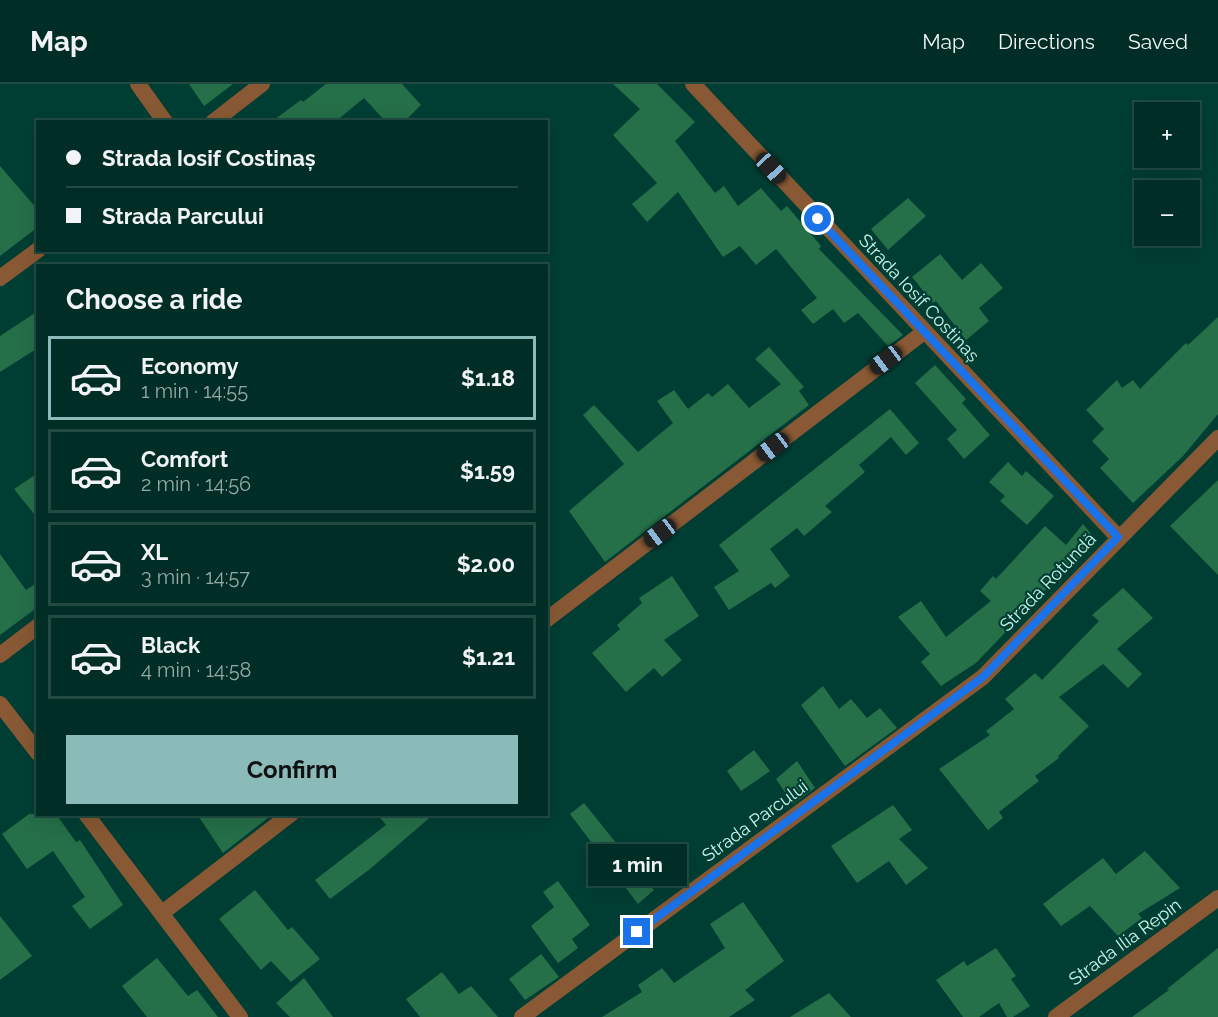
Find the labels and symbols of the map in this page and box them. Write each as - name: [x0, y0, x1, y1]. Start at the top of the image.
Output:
- car: [752, 149, 790, 187]
- route start: [804, 205, 831, 232]
- street label: Strada Iosif Costinaș: [855, 229, 984, 366]
- car: [866, 342, 906, 378]
- car: [753, 429, 793, 465]
- car: [640, 515, 680, 551]
- street label: Strada Rotundă: [995, 528, 1100, 635]
- street label: Strada Parcului: [698, 775, 812, 866]
- callout: 1 min: [588, 845, 686, 887]
- street label: Strada Ilia Repin: [1064, 894, 1185, 989]
- route end: [623, 918, 650, 945]

